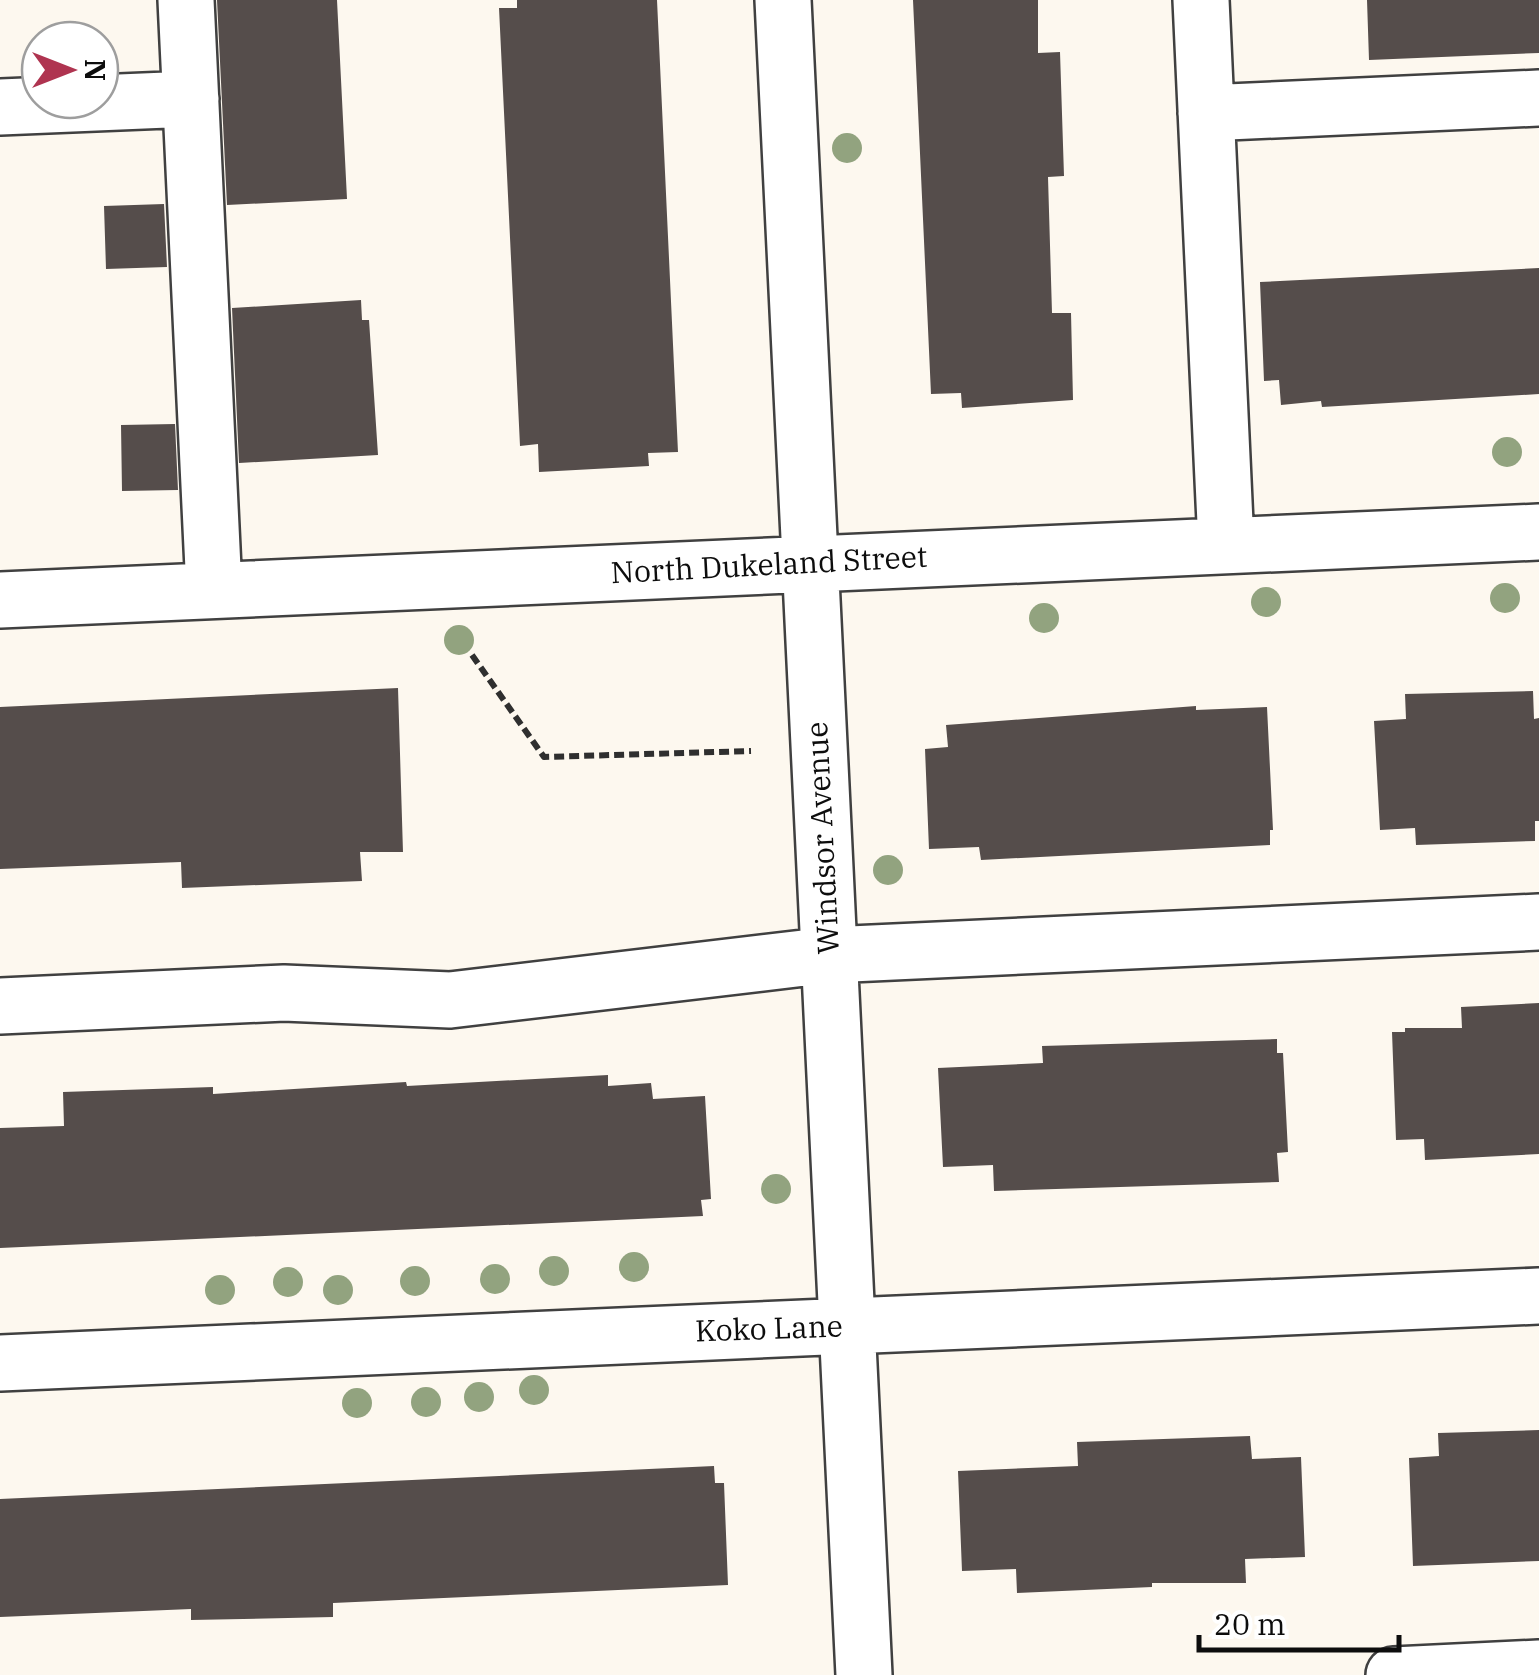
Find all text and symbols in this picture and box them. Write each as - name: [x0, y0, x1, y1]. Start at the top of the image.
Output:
- north arrow: [20, 20, 120, 120]
- text: N: [77, 59, 114, 81]
- street label: North Dukeland Street: [610, 536, 928, 591]
- street label: Windsor Avenue: [796, 721, 847, 955]
- street label: Koko Lane: [694, 1305, 843, 1350]
- scale bar: [1199, 1590, 1399, 1652]
- text: 20 m: [1214, 1604, 1286, 1643]

